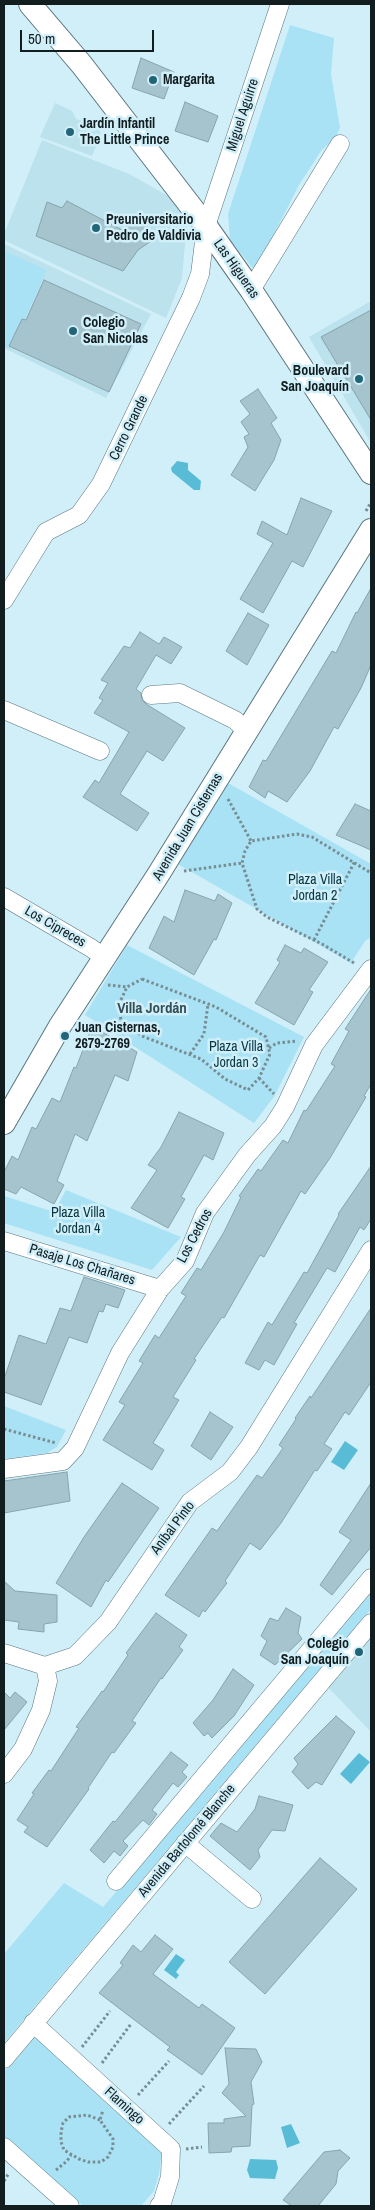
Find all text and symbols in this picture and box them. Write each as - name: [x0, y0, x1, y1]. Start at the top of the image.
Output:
- scale bar: [22, 20, 156, 52]
- text: 50 m: [28, 28, 55, 49]
- place label: Margarita: [163, 72, 215, 88]
- marker: Margarita: [147, 74, 159, 86]
- street label: Miguel Aguirre: [223, 77, 263, 153]
- place label: Jardín Infantil The Little Prince: [80, 116, 169, 148]
- marker: Jardín Infantil The Little Prince: [64, 126, 76, 138]
- place label: Preuniversitario Pedro de Valdivia: [106, 212, 201, 244]
- marker: Preuniversitario Pedro de Valdivia: [90, 222, 102, 234]
- street label: Las Higueras: [210, 236, 262, 302]
- place label: Colegio San Nicolas: [83, 315, 148, 348]
- marker: Colegio San Nicolas: [67, 325, 79, 337]
- place label: Boulevard San Joaquín: [281, 363, 349, 396]
- marker: Boulevard San Joaquín: [353, 373, 365, 385]
- street label: Cerro Grande: [106, 393, 152, 463]
- street label: Avenida Juan Cisternas: [149, 770, 227, 884]
- park label: Plaza Villa Jordan 2: [288, 872, 342, 904]
- street label: Los Cipreces: [22, 903, 88, 951]
- district label: Villa Jordán: [117, 1000, 187, 1018]
- place label: Juan Cisternas, 2679-2769: [75, 1020, 160, 1052]
- marker: Juan Cisternas, 2679-2769: [59, 1030, 71, 1042]
- park label: Plaza Villa Jordan 3: [209, 1039, 263, 1072]
- park label: Plaza Villa Jordan 4: [51, 1205, 105, 1238]
- street label: Los Cedros: [174, 1206, 216, 1266]
- street label: Pasaje Los Chañares: [27, 1241, 137, 1289]
- street label: Aníbal Pinto: [147, 1498, 199, 1558]
- place label: Colegio San Joaquín: [281, 1636, 349, 1668]
- marker: Colegio San Joaquín: [353, 1646, 365, 1658]
- street label: Avenida Bartolomé Blanche: [135, 1781, 239, 1901]
- street label: Flamingo: [101, 2084, 147, 2128]

